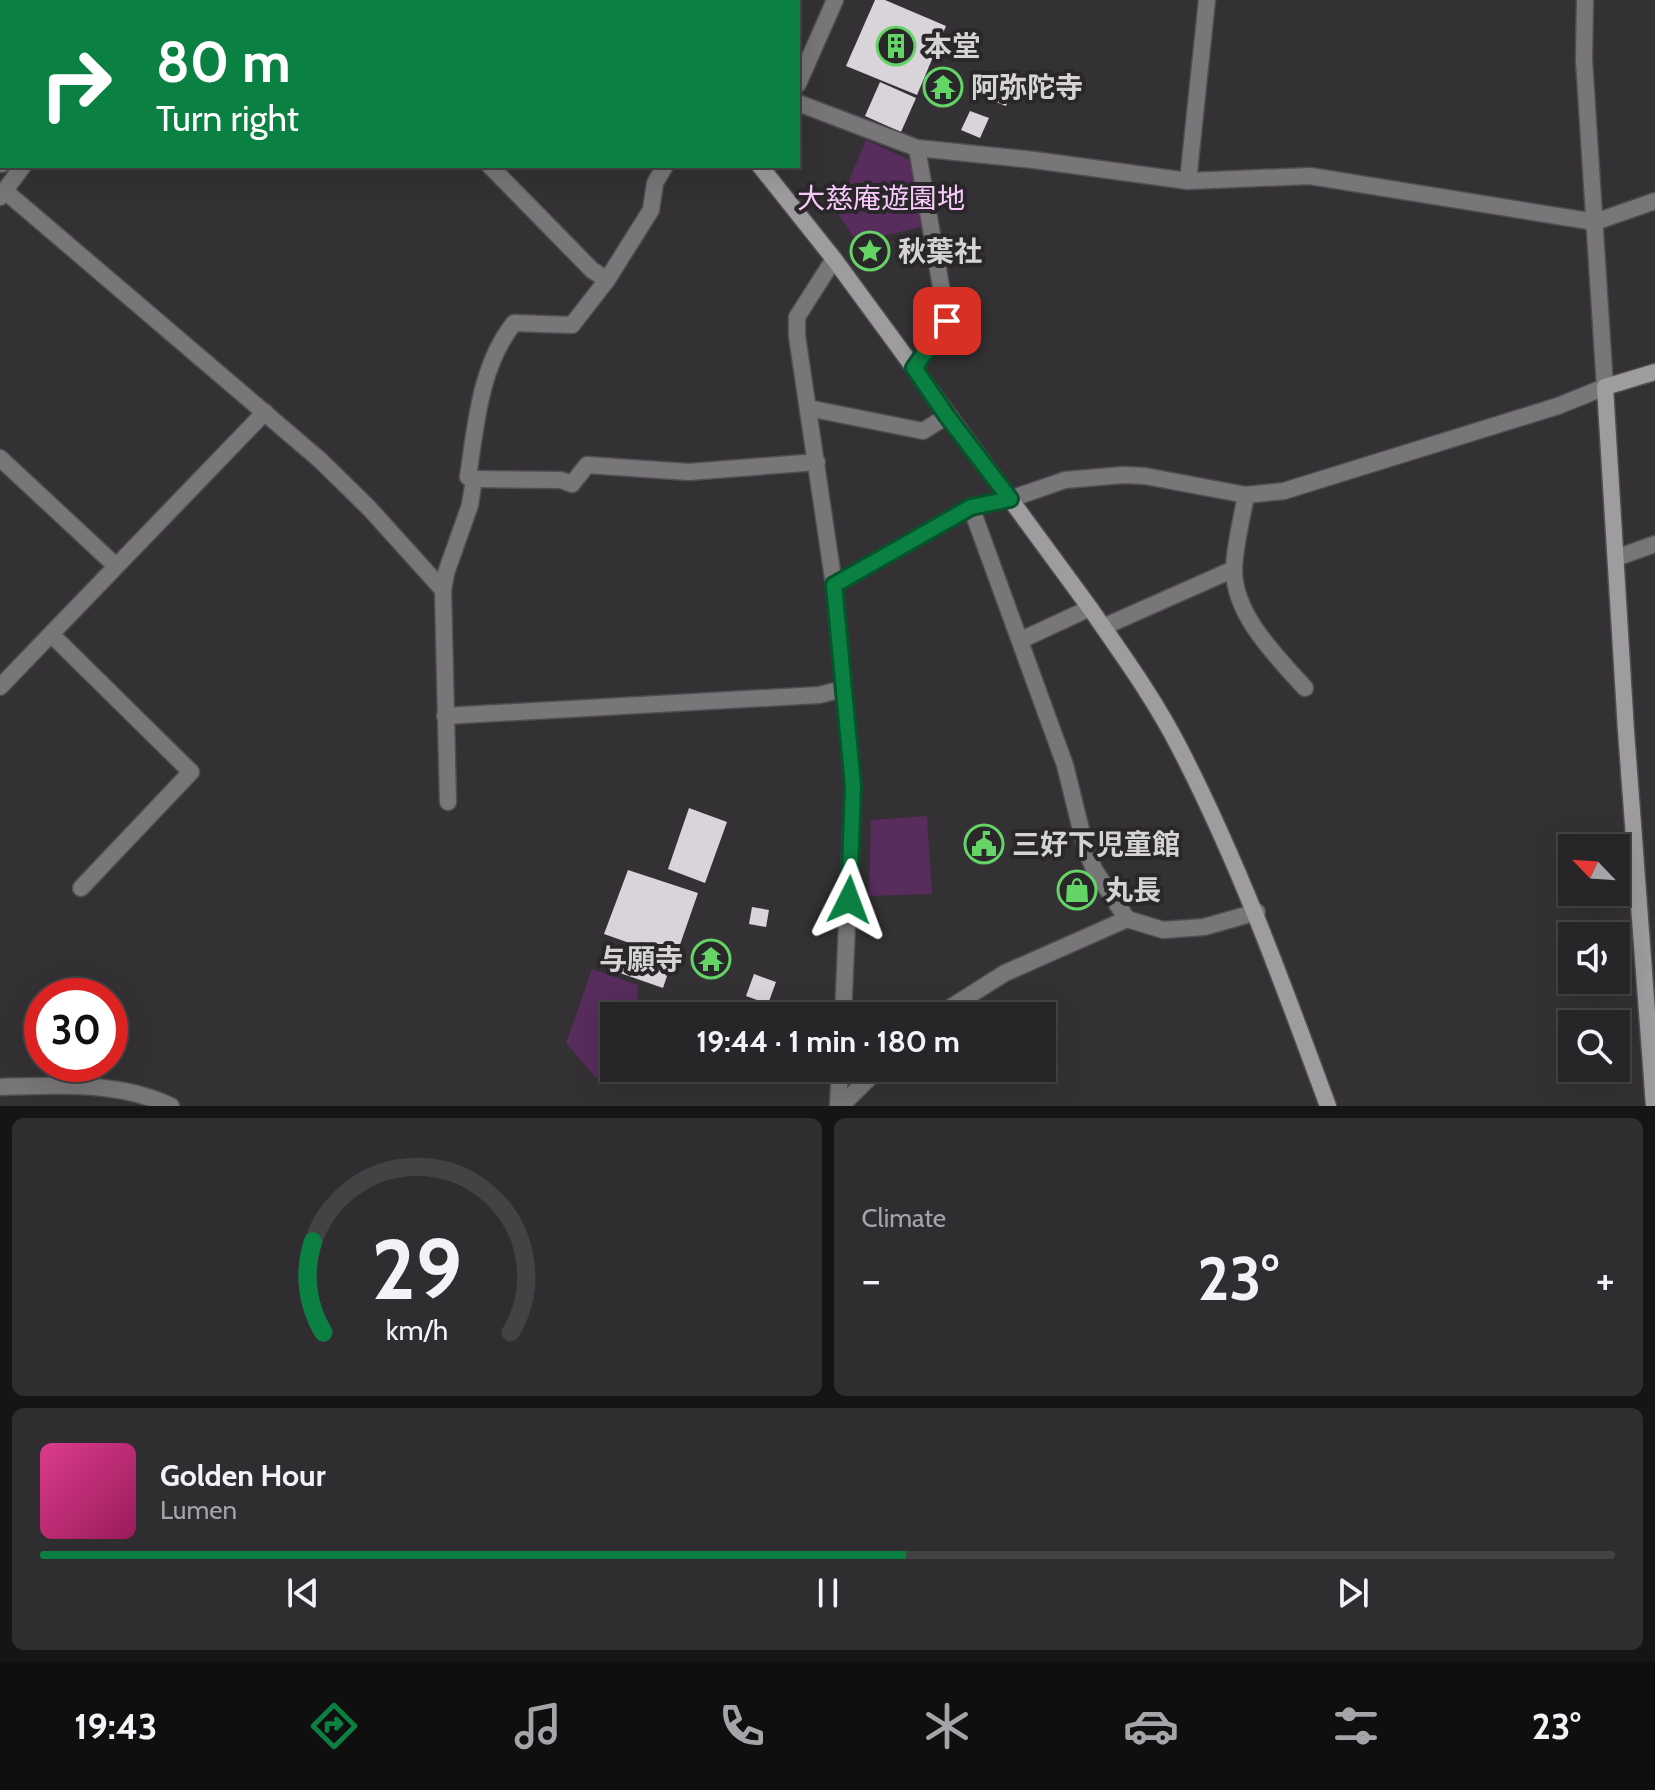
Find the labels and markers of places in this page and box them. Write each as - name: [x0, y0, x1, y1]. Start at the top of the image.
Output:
- building icon: 本堂: [875, 25, 917, 67]
- place label: 本堂: [924, 29, 980, 63]
- temple icon: 阿弥陀寺: [922, 66, 964, 108]
- place label: 阿弥陀寺: [971, 70, 1083, 104]
- place icon: 秋葉社: [849, 230, 891, 272]
- place label: 秋葉社: [898, 234, 982, 268]
- pin: [913, 287, 981, 355]
- public building icon: 三好下児童館: [963, 823, 1005, 865]
- place label: 三好下児童館: [1012, 827, 1180, 861]
- shop icon: 丸長: [1056, 869, 1098, 911]
- place label: 丸長: [1105, 873, 1161, 907]
- temple icon: 与願寺: [690, 938, 732, 980]
- place label: 与願寺: [599, 942, 683, 976]

